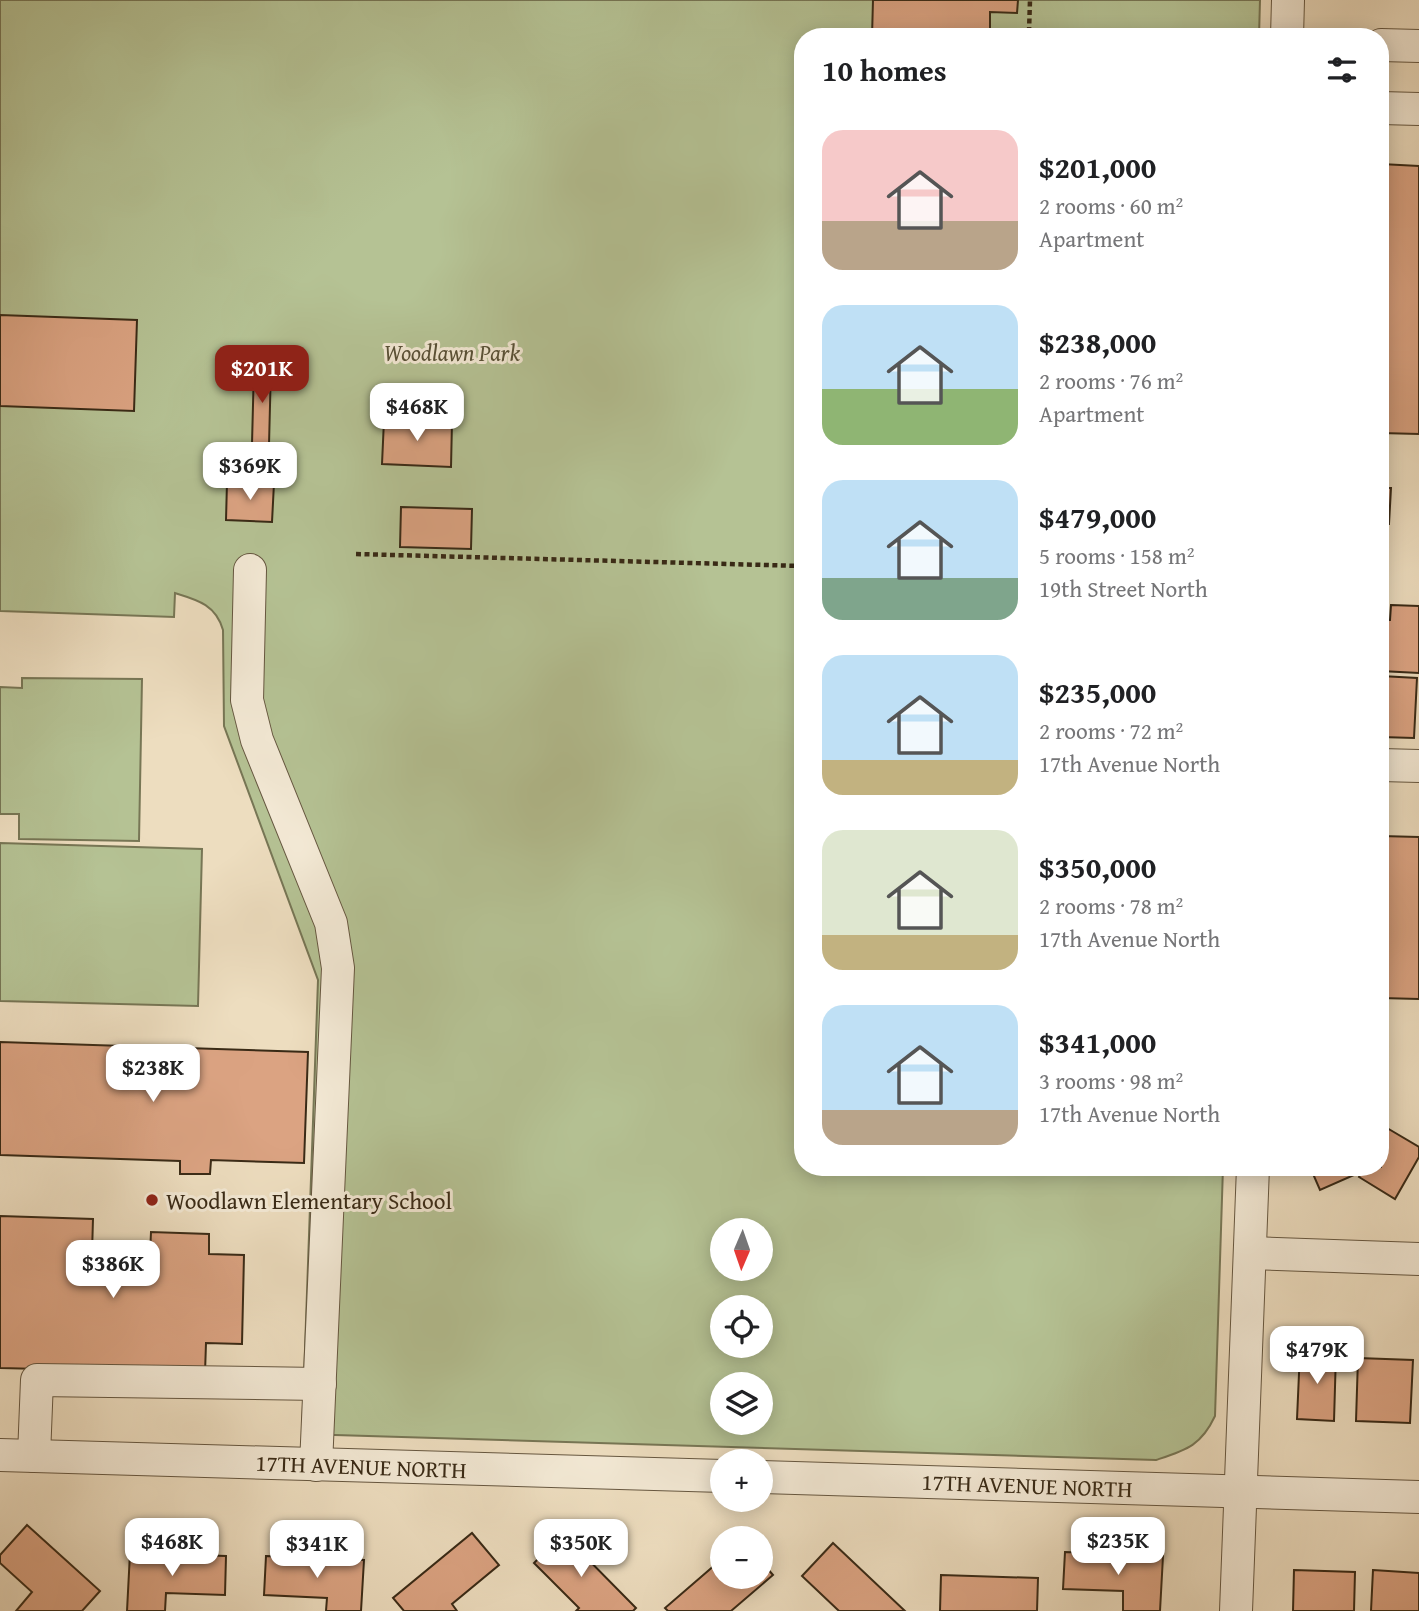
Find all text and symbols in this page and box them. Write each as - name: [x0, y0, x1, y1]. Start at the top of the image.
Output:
- text: 10 homes: [822, 48, 947, 92]
- icon: filters: [1323, 51, 1361, 89]
- text: $201,000: [1039, 145, 1156, 189]
- icon: home: [878, 158, 962, 242]
- text: 2 rooms · 60 m²: [1039, 189, 1183, 222]
- text: Apartment: [1039, 222, 1144, 255]
- text: $238,000: [1039, 320, 1156, 364]
- icon: home: [878, 333, 962, 417]
- park label: Woodlawn Park: [384, 336, 520, 369]
- pin: $201K: [213, 346, 311, 405]
- text: $201K: [231, 351, 293, 384]
- text: 2 rooms · 76 m²: [1039, 364, 1183, 397]
- pin: $468K: [368, 384, 466, 443]
- text: $468K: [386, 389, 448, 422]
- text: Apartment: [1039, 397, 1144, 430]
- pin: $369K: [201, 442, 299, 502]
- text: $369K: [219, 448, 281, 481]
- text: $479,000: [1039, 495, 1156, 539]
- icon: home: [878, 508, 962, 592]
- text: 5 rooms · 158 m²: [1039, 539, 1194, 572]
- text: 19th Street North: [1039, 572, 1208, 605]
- text: $235,000: [1039, 670, 1156, 714]
- icon: home: [878, 683, 962, 767]
- text: 2 rooms · 72 m²: [1039, 714, 1183, 747]
- text: 17th Avenue North: [1039, 747, 1220, 780]
- text: $350,000: [1039, 845, 1156, 889]
- icon: home: [878, 858, 962, 942]
- text: 2 rooms · 78 m²: [1039, 889, 1183, 922]
- text: 17th Avenue North: [1039, 922, 1220, 955]
- text: $341,000: [1039, 1020, 1156, 1064]
- icon: home: [878, 1033, 962, 1117]
- pin: $238K: [104, 1044, 202, 1104]
- text: $238K: [122, 1050, 184, 1083]
- text: 3 rooms · 98 m²: [1039, 1064, 1183, 1097]
- text: 17th Avenue North: [1039, 1097, 1220, 1130]
- place label: Woodlawn Elementary School: [166, 1184, 452, 1217]
- marker: Woodlawn Elementary School: [144, 1192, 160, 1208]
- north arrow: [710, 1218, 774, 1281]
- map controls: [710, 1218, 773, 1589]
- pin: $386K: [64, 1240, 162, 1300]
- text: $386K: [82, 1246, 144, 1279]
- button: locate: [710, 1295, 773, 1358]
- pin: $479K: [1268, 1326, 1366, 1386]
- text: $479K: [1286, 1332, 1348, 1365]
- button: layers: [710, 1372, 773, 1435]
- street label: 17TH AVENUE NORTH: [255, 1446, 467, 1486]
- button: +: [710, 1449, 773, 1512]
- street label: 17TH AVENUE NORTH: [921, 1465, 1133, 1505]
- pin: $468K: [123, 1518, 221, 1578]
- pin: $235K: [1069, 1518, 1167, 1577]
- pin: $341K: [268, 1520, 366, 1580]
- pin: $350K: [532, 1520, 630, 1579]
- text: $235K: [1087, 1523, 1149, 1556]
- text: $468K: [141, 1524, 203, 1557]
- text: $350K: [550, 1525, 612, 1558]
- text: $341K: [286, 1526, 348, 1559]
- button: −: [710, 1526, 773, 1589]

